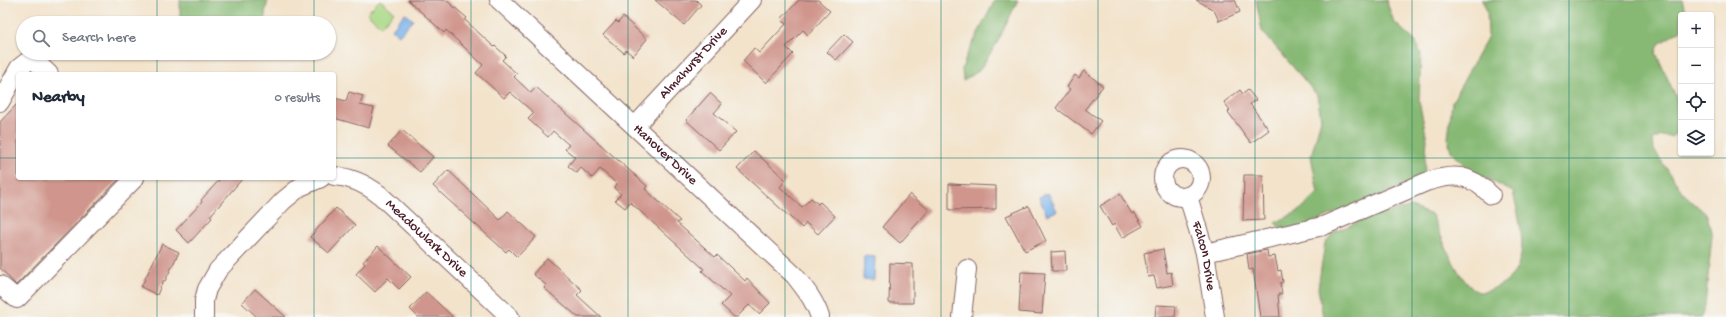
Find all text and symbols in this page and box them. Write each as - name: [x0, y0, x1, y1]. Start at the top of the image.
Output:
- map controls: [1678, 12, 1714, 156]
- button: +: [1678, 12, 1714, 48]
- search box: [16, 16, 336, 60]
- street label: Almahurst Drive: [656, 23, 732, 103]
- icon: search: [30, 27, 52, 49]
- text: Search here: [62, 29, 136, 47]
- button: −: [1678, 48, 1714, 84]
- button: locate: [1678, 84, 1714, 120]
- text: Nearby: [32, 88, 85, 108]
- text: 0 results: [274, 91, 320, 106]
- button: layers: [1678, 120, 1714, 156]
- street label: Hanover Drive: [629, 121, 701, 190]
- street label: Meadowlark Drive: [381, 196, 472, 282]
- street label: Falcon Drive: [1187, 218, 1219, 292]

